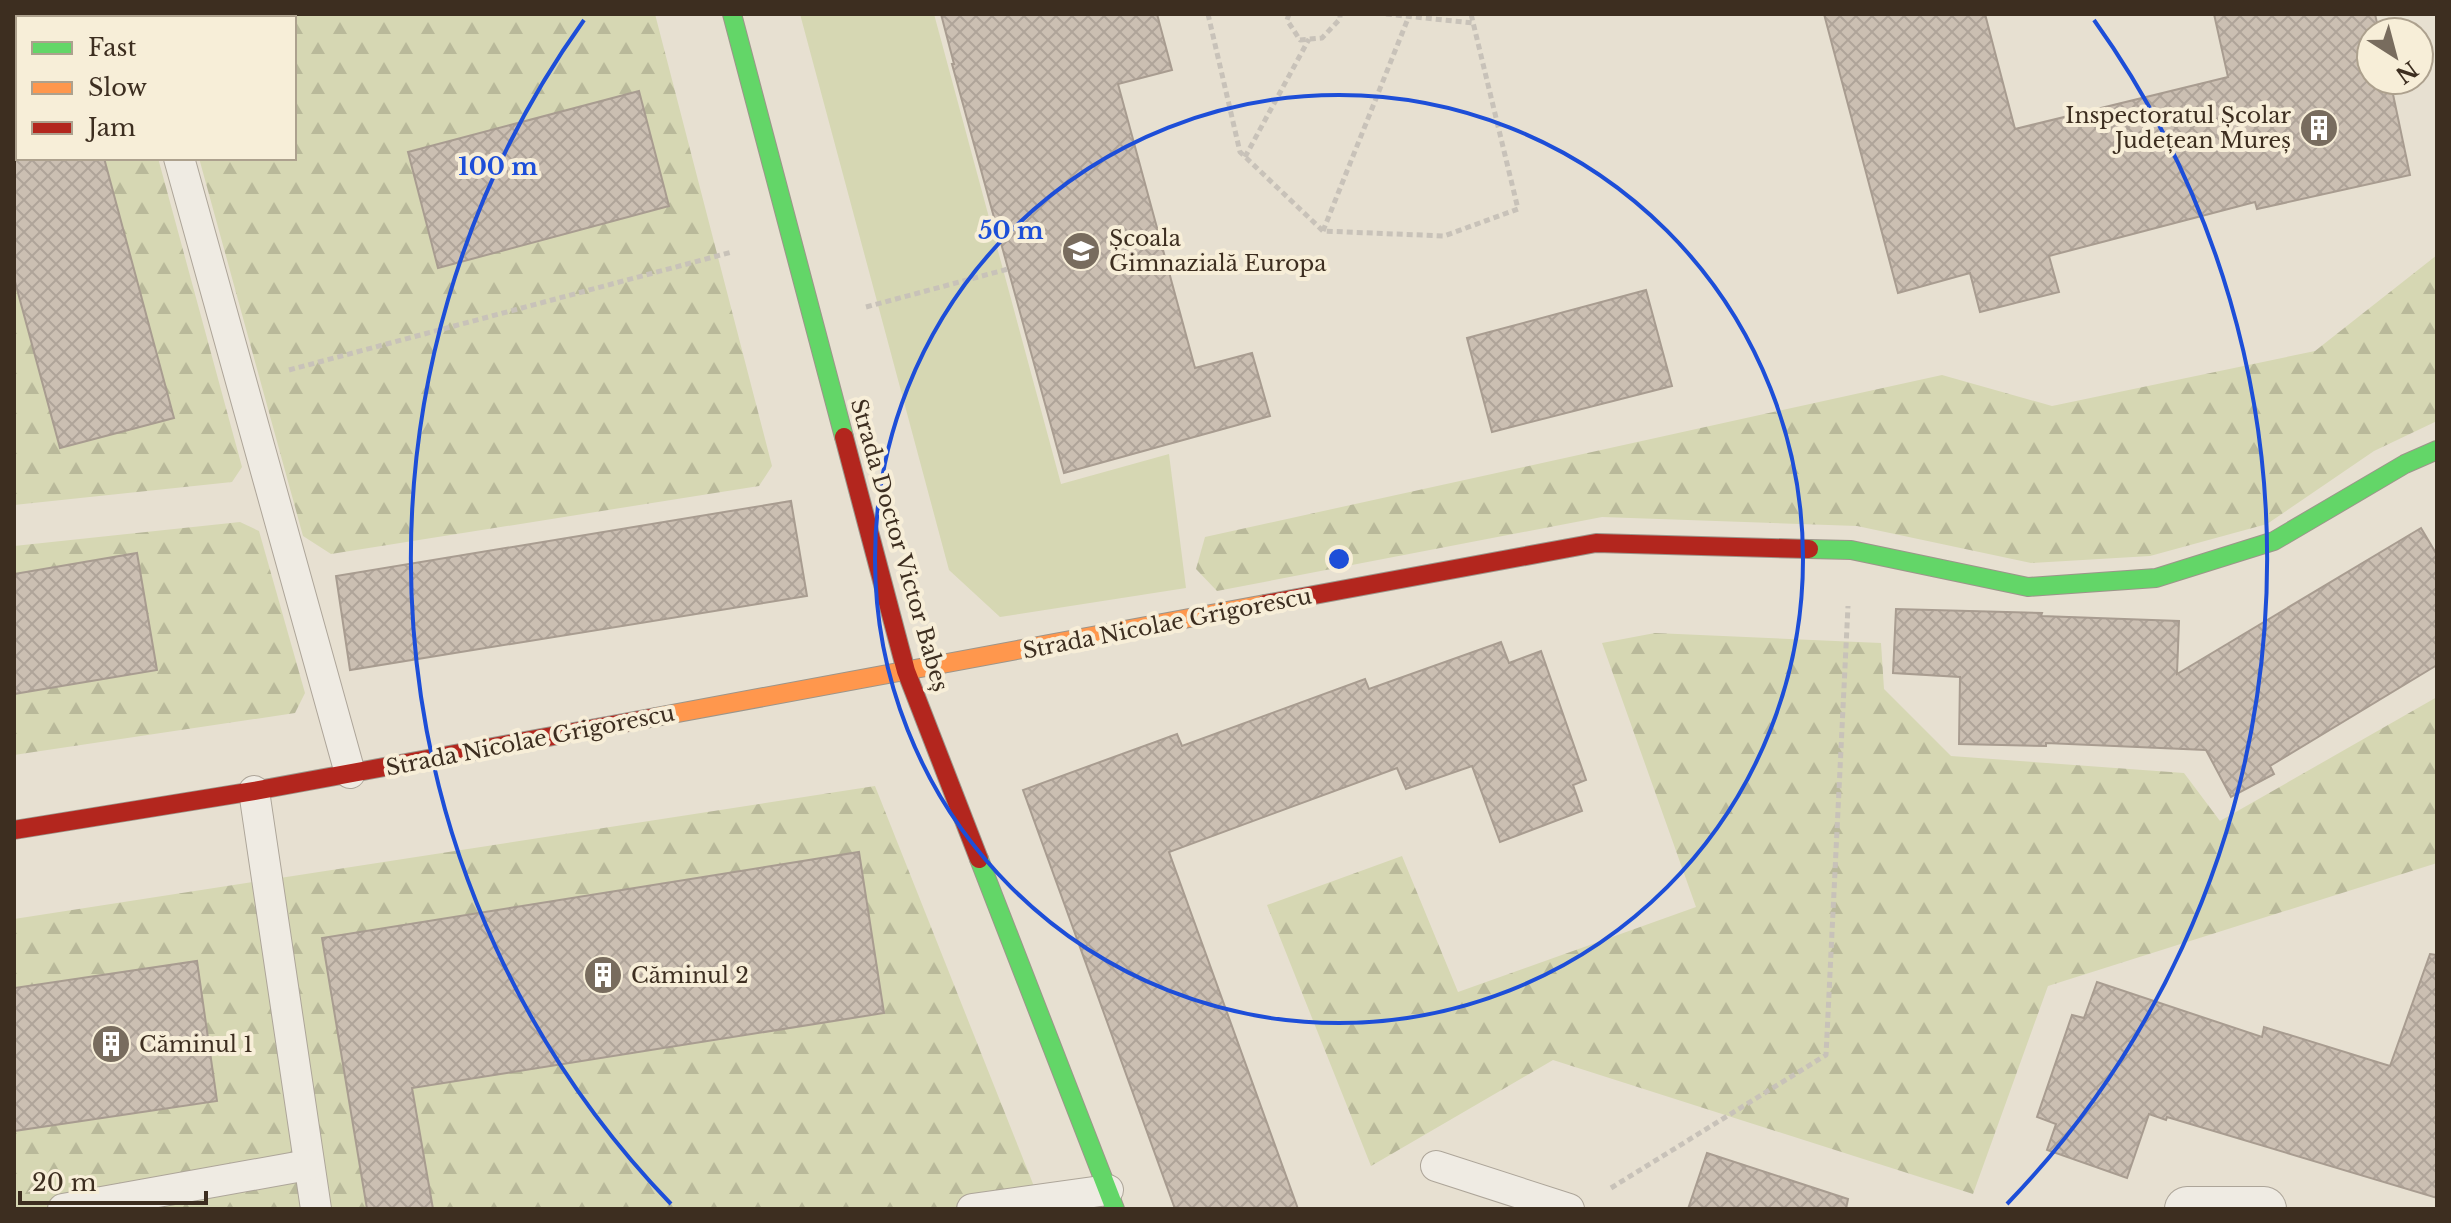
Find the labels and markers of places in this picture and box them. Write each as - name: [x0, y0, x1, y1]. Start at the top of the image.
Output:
- place label: Inspectoratul Școlar Județean Mureș: [2065, 102, 2291, 154]
- building icon: Inspectoratul Școlar Județean Mureș: [2298, 107, 2340, 149]
- place label: Școala Gimnazială Europa: [1109, 225, 1327, 277]
- school or university icon: Școala Gimnazială Europa: [1060, 230, 1102, 272]
- centre of rings: [1325, 545, 1353, 573]
- building icon: Căminul 2: [582, 954, 624, 996]
- place label: Căminul 2: [631, 962, 749, 989]
- building icon: Căminul 1: [90, 1023, 132, 1065]
- place label: Căminul 1: [139, 1031, 253, 1058]

